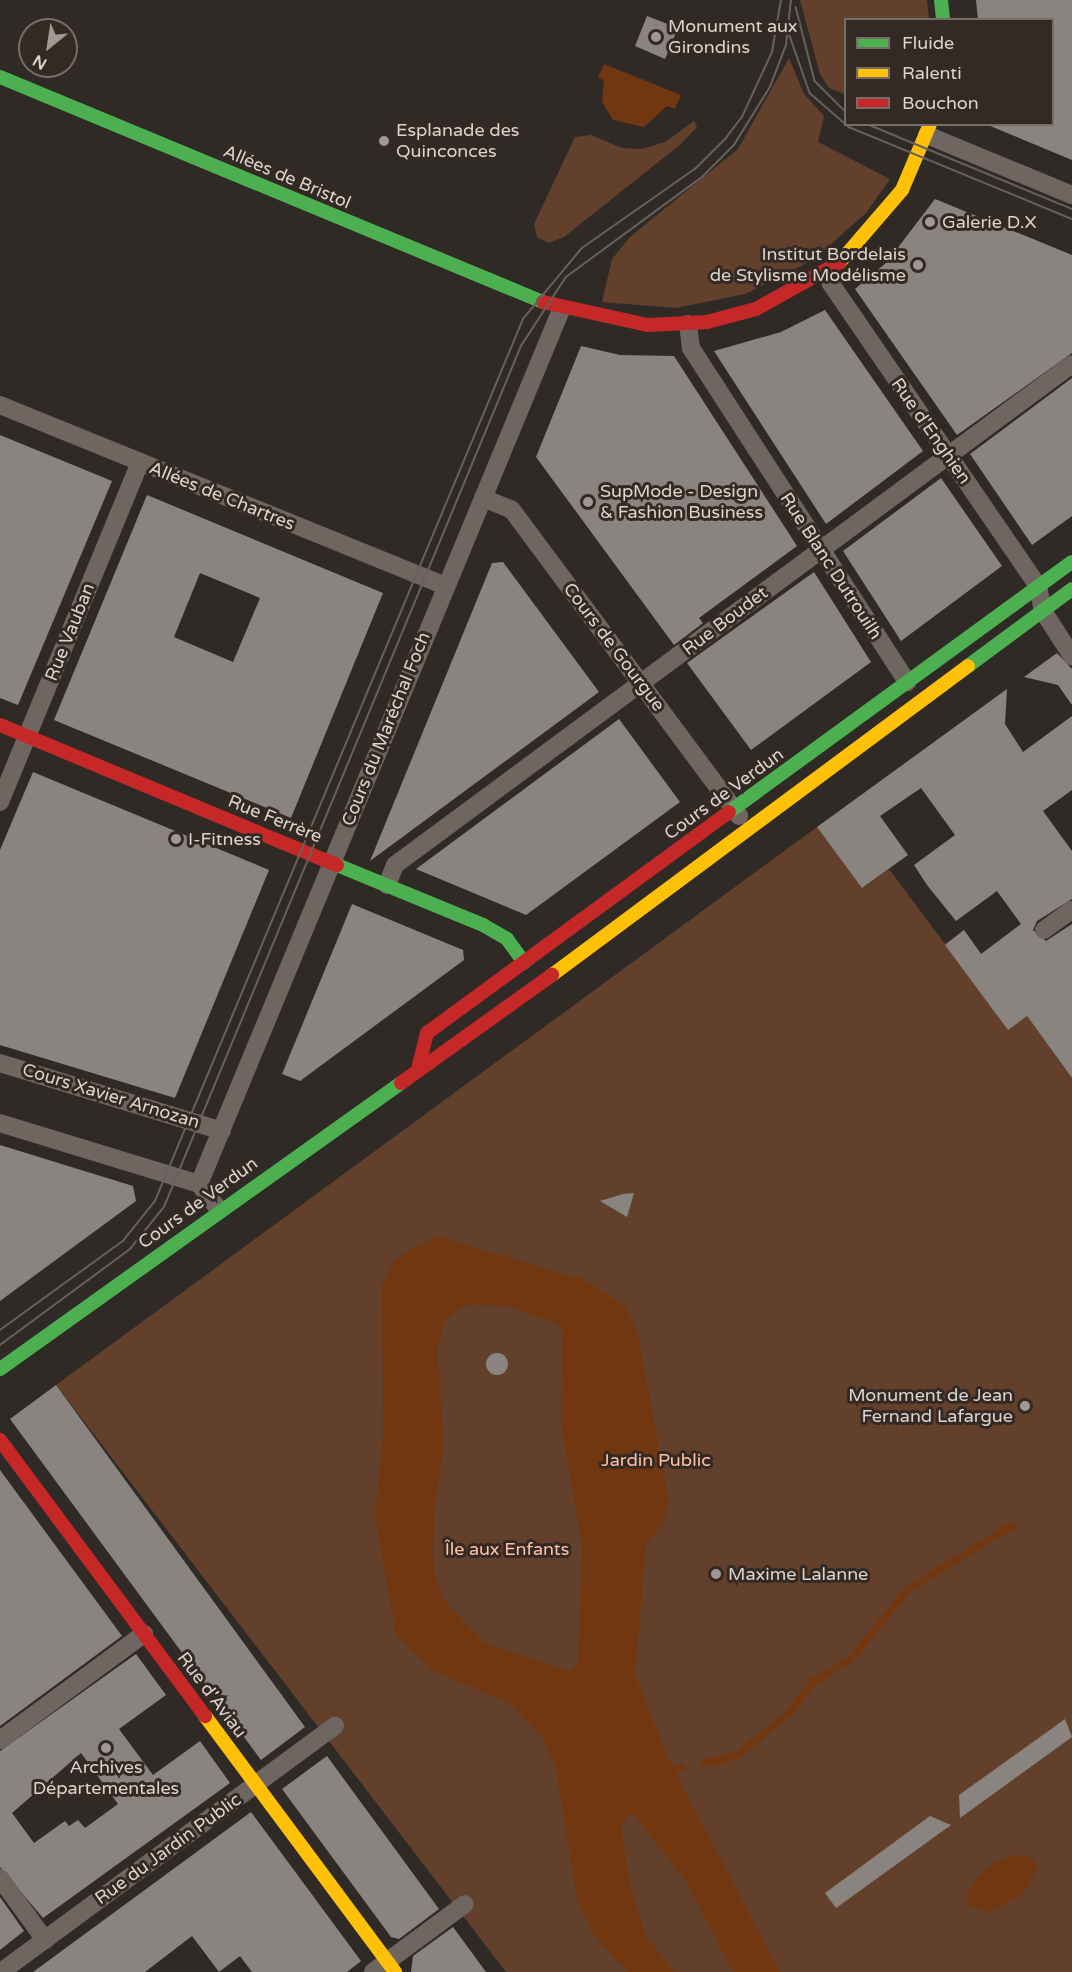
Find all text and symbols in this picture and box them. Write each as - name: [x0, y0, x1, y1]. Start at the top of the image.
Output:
- place label: Monument aux Girondins: [668, 16, 797, 58]
- north arrow: [18, 18, 78, 78]
- legend: [844, 18, 1054, 126]
- marker: Monument aux Girondins: [649, 30, 663, 44]
- text: Fluide: [902, 32, 954, 54]
- text: N: [29, 50, 51, 74]
- text: Ralenti: [902, 62, 962, 84]
- text: Bouchon: [902, 92, 979, 114]
- place label: Esplanade des Quinconces: [396, 120, 519, 162]
- marker: Esplanade des Quinconces: [377, 134, 391, 148]
- street label: Allées de Bristol: [220, 140, 354, 214]
- place label: Galerie D.X: [942, 211, 1036, 233]
- marker: Galerie D.X: [923, 215, 937, 229]
- place label: Institut Bordelais de Stylisme Modélisme: [710, 244, 906, 286]
- marker: Institut Bordelais de Stylisme Modélisme: [911, 258, 925, 272]
- street label: Rue d'Enghien: [887, 374, 975, 488]
- street label: Allées de Chartres: [146, 457, 298, 535]
- place label: SupMode - Design & Fashion Business: [600, 481, 763, 524]
- street label: Rue Blanc Dutrouilh: [776, 489, 886, 643]
- marker: SupMode - Design & Fashion Business: [581, 495, 595, 509]
- street label: Cours de Gourgue: [559, 579, 669, 715]
- street label: Rue Vauban: [41, 580, 99, 684]
- street label: Rue Boudet: [678, 582, 772, 660]
- street label: Cours du Maréchal Foch: [337, 629, 435, 829]
- street label: Cours de Verdun: [660, 743, 788, 845]
- street label: Rue Ferrère: [225, 790, 325, 848]
- place label: I-Fitness: [188, 828, 261, 850]
- marker: I-Fitness: [169, 832, 183, 846]
- street label: Cours Xavier Arnozan: [20, 1059, 202, 1133]
- street label: Cours de Verdun: [134, 1152, 262, 1254]
- place label: Monument de Jean Fernand Lafargue: [848, 1385, 1013, 1428]
- marker: Monument de Jean Fernand Lafargue: [1018, 1399, 1032, 1413]
- park label: Jardin Public: [601, 1449, 711, 1471]
- park label: Île aux Enfants: [445, 1538, 569, 1560]
- place label: Maxime Lalanne: [728, 1563, 868, 1585]
- marker: Maxime Lalanne: [709, 1567, 723, 1581]
- street label: Rue d'Aviau: [173, 1648, 251, 1742]
- marker: Archives Départementales: [99, 1741, 113, 1755]
- place label: Archives Départementales: [33, 1757, 179, 1800]
- street label: Rue du Jardin Public: [91, 1789, 245, 1909]

